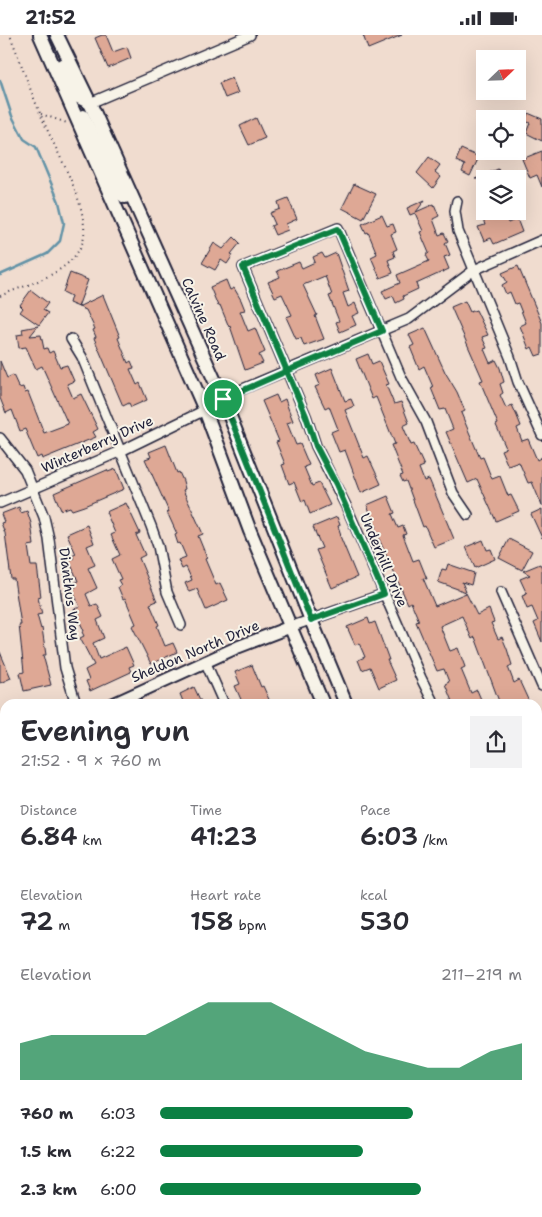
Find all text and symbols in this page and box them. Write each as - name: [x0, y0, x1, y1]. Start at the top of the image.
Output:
- text: 21:52: [25, 5, 76, 30]
- north arrow: [476, 50, 526, 100]
- map controls: [476, 50, 526, 220]
- button: locate: [476, 110, 526, 160]
- button: layers: [476, 170, 526, 220]
- street label: Calvine Road: [178, 275, 230, 363]
- pin: [202, 378, 244, 420]
- icon: arrive: [209, 385, 237, 413]
- street label: Winterberry Drive: [38, 411, 156, 477]
- street label: Underhill Drive: [356, 510, 412, 610]
- street label: Dianthus Way: [55, 546, 85, 642]
- street label: Sheldon North Drive: [128, 616, 262, 686]
- text: Evening run: [20, 712, 190, 750]
- button: share: [470, 716, 522, 768]
- text: 21:52 · 9 × 760 m: [20, 750, 161, 771]
- text: Distance: [20, 801, 77, 819]
- text: Time: [190, 801, 222, 819]
- text: Pace: [360, 801, 391, 819]
- text: 6.84: [20, 819, 77, 853]
- text: 41:23: [190, 819, 257, 853]
- text: 6:03: [360, 819, 418, 853]
- text: km: [77, 831, 102, 849]
- text: /km: [418, 831, 448, 849]
- text: Elevation: [20, 886, 83, 904]
- text: Heart rate: [190, 886, 261, 904]
- text: kcal: [360, 886, 387, 904]
- text: 72: [20, 904, 53, 938]
- text: 158: [190, 904, 234, 938]
- text: 530: [360, 904, 410, 938]
- text: m: [53, 916, 70, 934]
- text: bpm: [234, 916, 267, 934]
- text: Elevation: [20, 964, 92, 985]
- text: 211–219 m: [441, 964, 522, 985]
- text: 760 m: [20, 1103, 73, 1124]
- text: 6:03: [100, 1103, 136, 1124]
- text: 1.5 km: [20, 1141, 72, 1162]
- text: 6:22: [100, 1141, 136, 1162]
- text: 2.3 km: [20, 1179, 77, 1200]
- text: 6:00: [100, 1179, 137, 1200]

